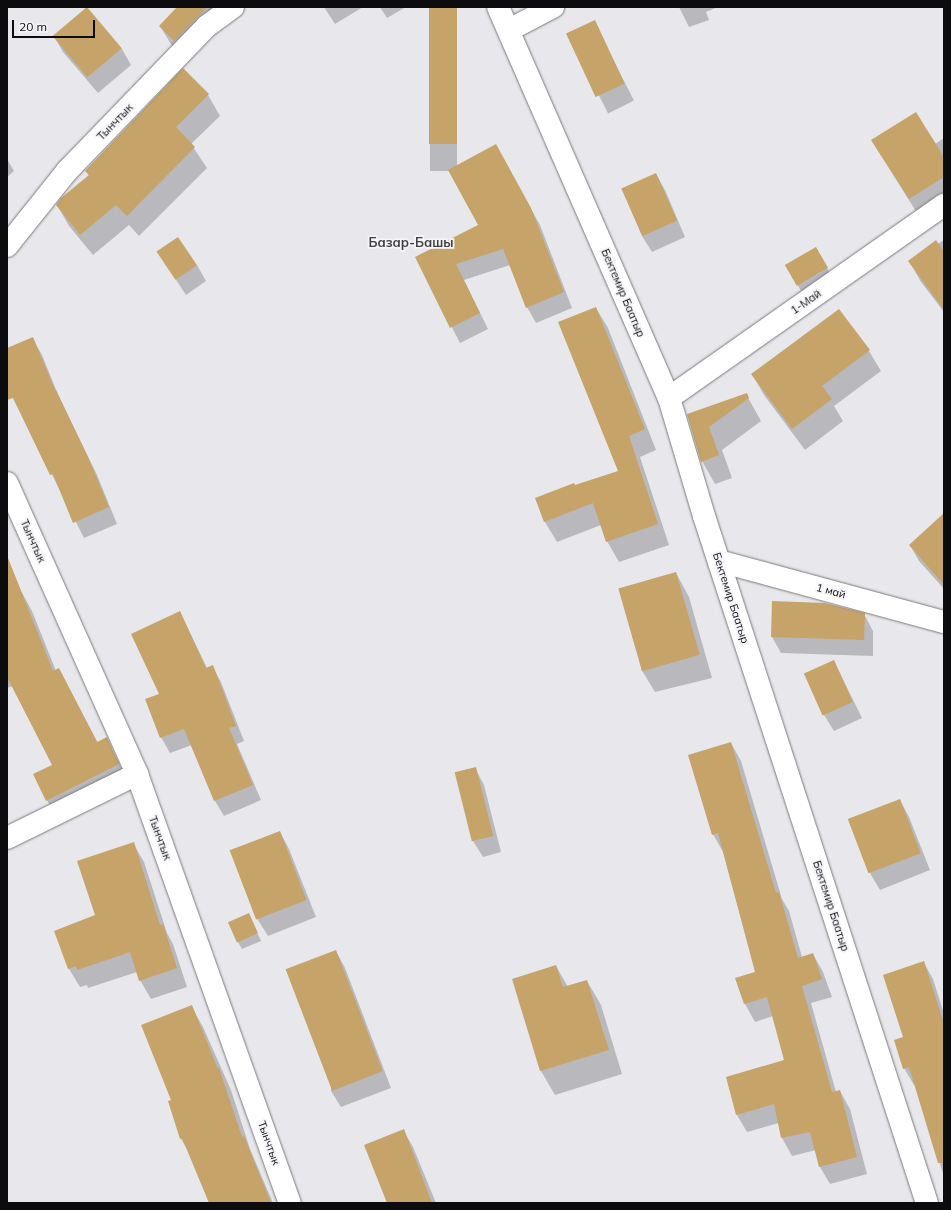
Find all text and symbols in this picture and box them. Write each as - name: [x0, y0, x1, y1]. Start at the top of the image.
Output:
- scale bar: [14, 12, 97, 38]
- text: 20 m: [19, 19, 47, 34]
- street label: Тынчтык: [94, 101, 136, 143]
- district label: Базар-Башы: [369, 234, 453, 250]
- street label: Бектемир Баатыр: [598, 247, 648, 339]
- street label: 1-Май: [788, 287, 824, 317]
- street label: Тынчтык: [18, 517, 48, 565]
- street label: Бектемир Баатыр: [710, 551, 752, 645]
- street label: 1 май: [815, 581, 847, 601]
- street label: Тынчтык: [146, 814, 174, 862]
- street label: Бектемир Баатыр: [810, 859, 852, 953]
- street label: Тынчтык: [255, 1119, 283, 1167]

